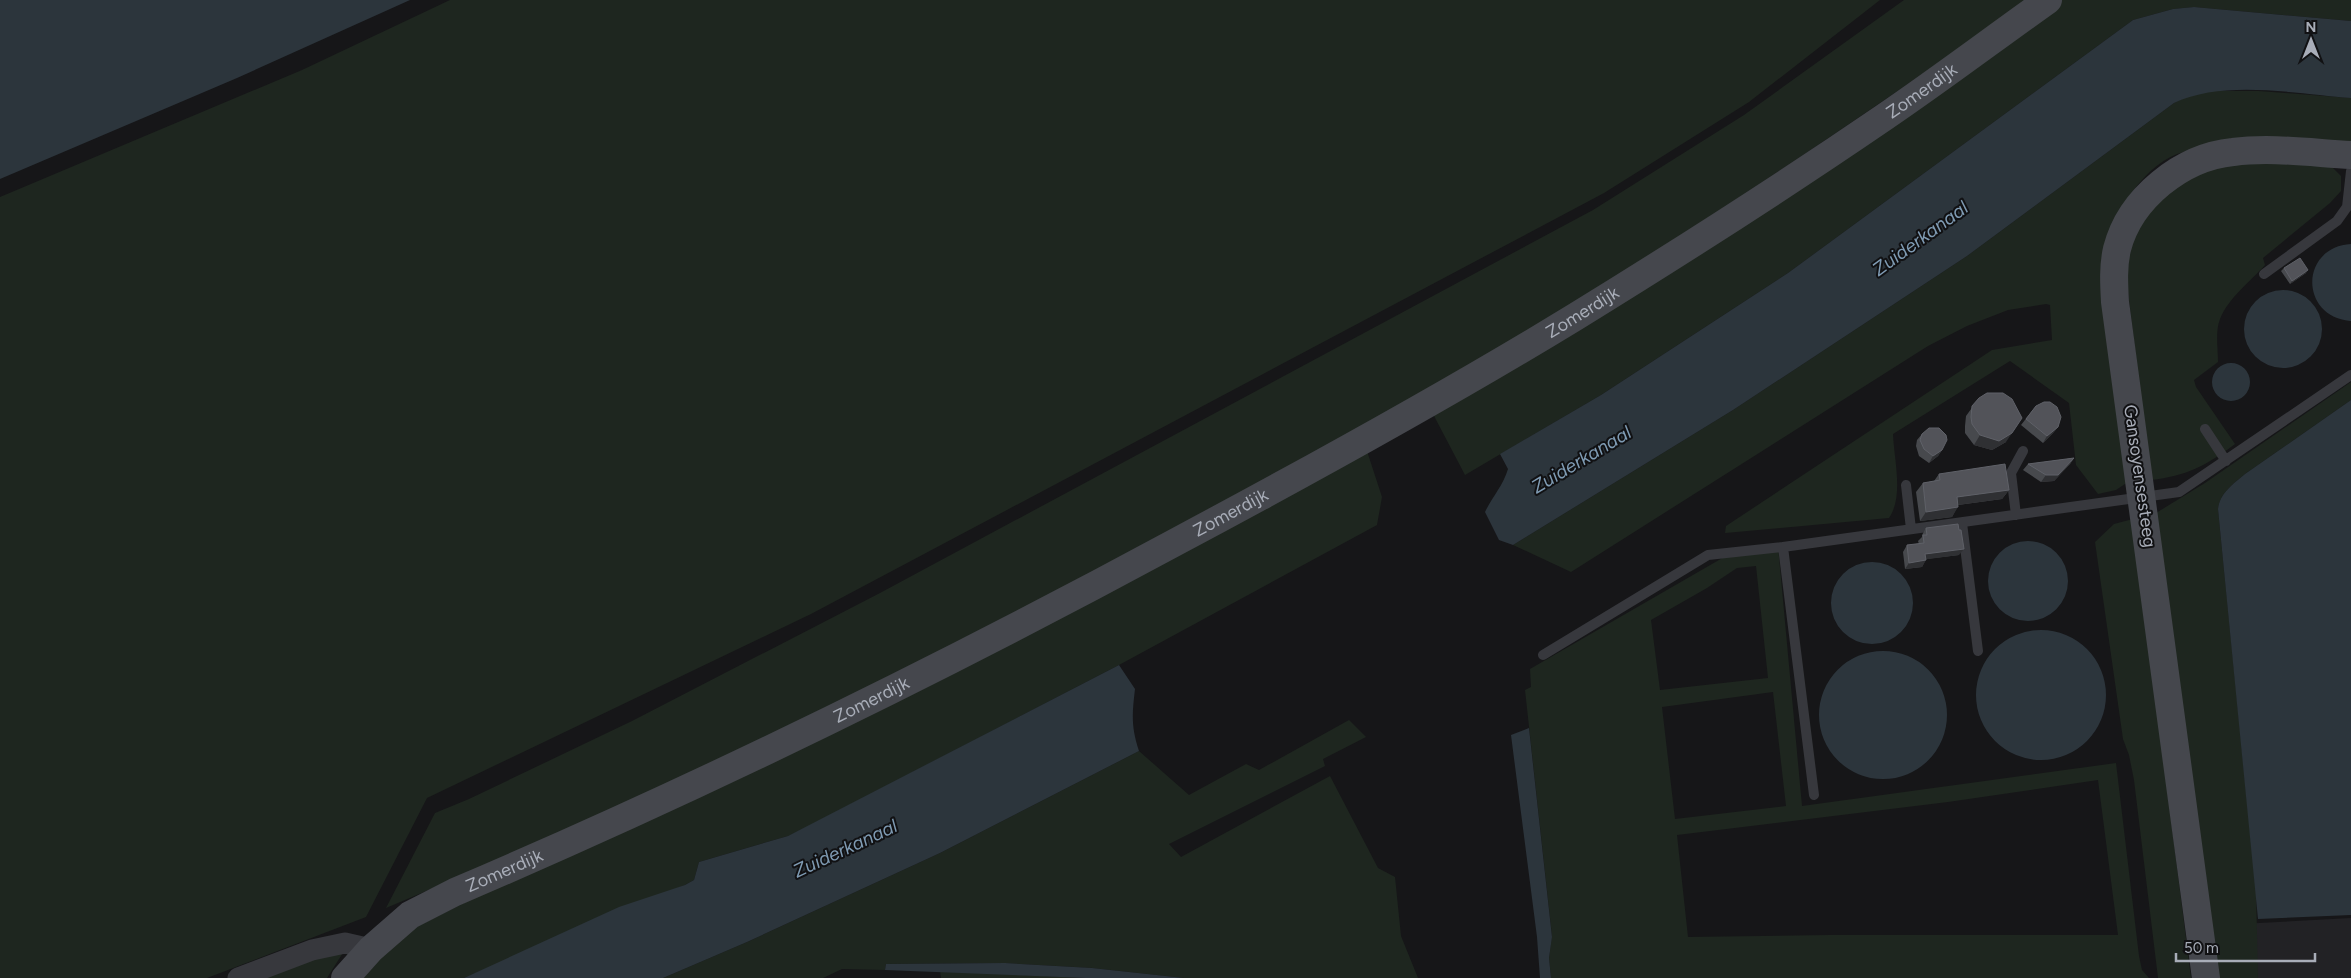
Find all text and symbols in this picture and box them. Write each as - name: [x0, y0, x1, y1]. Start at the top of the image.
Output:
- north arrow: [2286, 15, 2336, 65]
- text: N: [2306, 19, 2316, 36]
- street label: Zomerdijk: [1882, 58, 1962, 123]
- water label: Zuiderkanaal: [1868, 196, 1973, 281]
- street label: Zomerdijk: [1542, 281, 1623, 343]
- street label: Gansoyensesteeg: [2119, 403, 2161, 549]
- water label: Zuiderkanaal: [1527, 420, 1636, 498]
- street label: Zomerdijk: [1189, 483, 1272, 542]
- street label: Zomerdijk: [830, 672, 913, 728]
- water label: Zuiderkanaal: [789, 814, 902, 883]
- street label: Zomerdijk: [463, 844, 546, 897]
- scale bar: [2176, 930, 2315, 962]
- text: 50 m: [2184, 939, 2219, 957]

